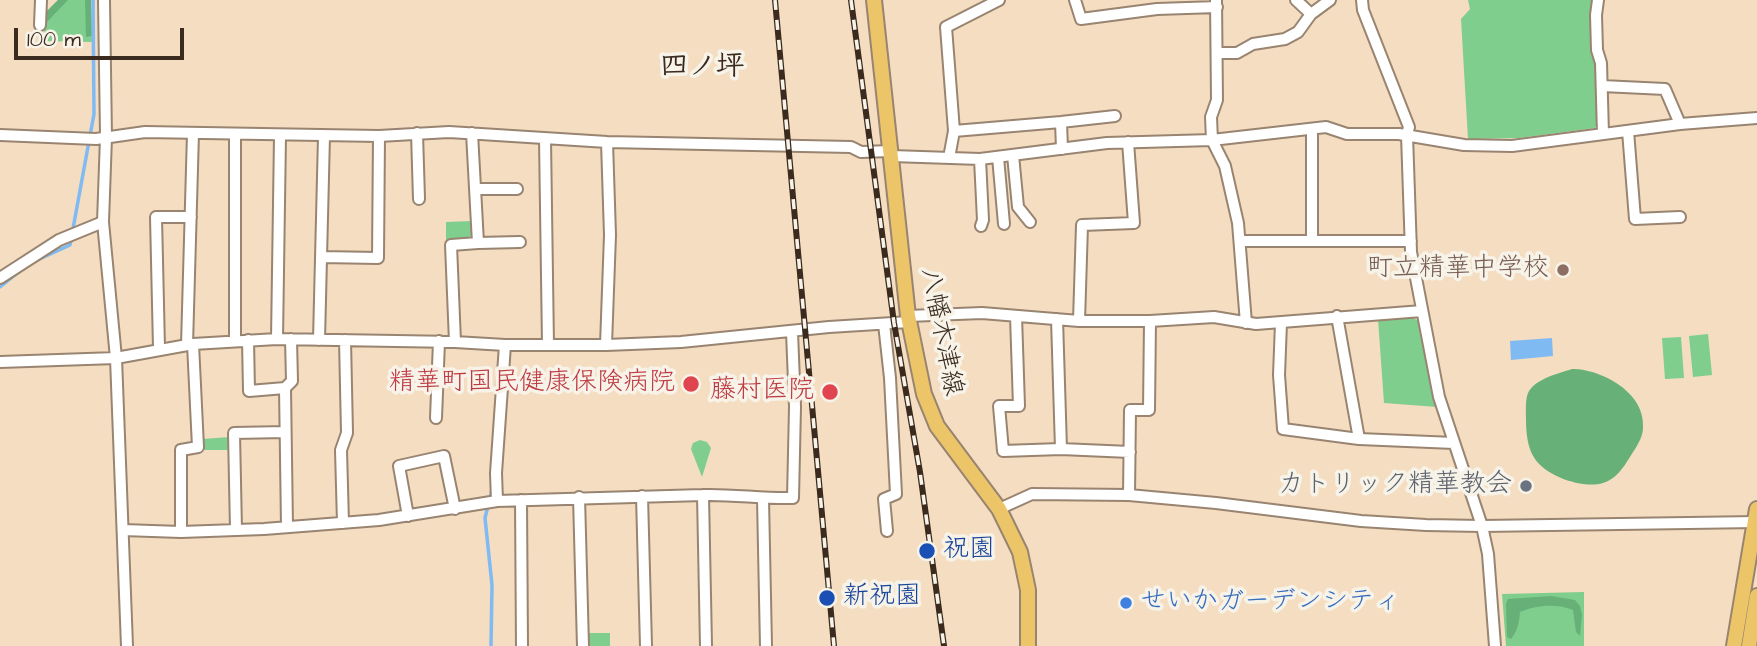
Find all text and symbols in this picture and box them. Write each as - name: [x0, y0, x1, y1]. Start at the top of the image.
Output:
- scale bar: [18, 14, 187, 58]
- text: 100 m: [27, 25, 81, 54]
- district label: 四ノ坪: [660, 51, 744, 85]
- place label: 町立精華中学校: [1367, 254, 1549, 286]
- marker: 町立精華中学校: [1555, 262, 1571, 278]
- street label: 八幡木津線: [912, 265, 968, 399]
- place label: 精華町国民健康保険病院: [389, 368, 675, 400]
- marker: 精華町国民健康保険病院: [681, 374, 701, 394]
- place label: 藤村医院: [710, 376, 814, 408]
- marker: 藤村医院: [820, 382, 840, 402]
- place label: カトリック精華教会: [1278, 470, 1512, 502]
- marker: カトリック精華教会: [1518, 478, 1534, 494]
- place label: 祝園: [943, 535, 995, 567]
- marker: 祝園: [917, 541, 937, 561]
- place label: 新祝園: [843, 582, 921, 614]
- place label: せいかガーデンシティ: [1140, 587, 1400, 619]
- marker: 新祝園: [817, 588, 837, 608]
- marker: せいかガーデンシティ: [1118, 595, 1134, 611]

